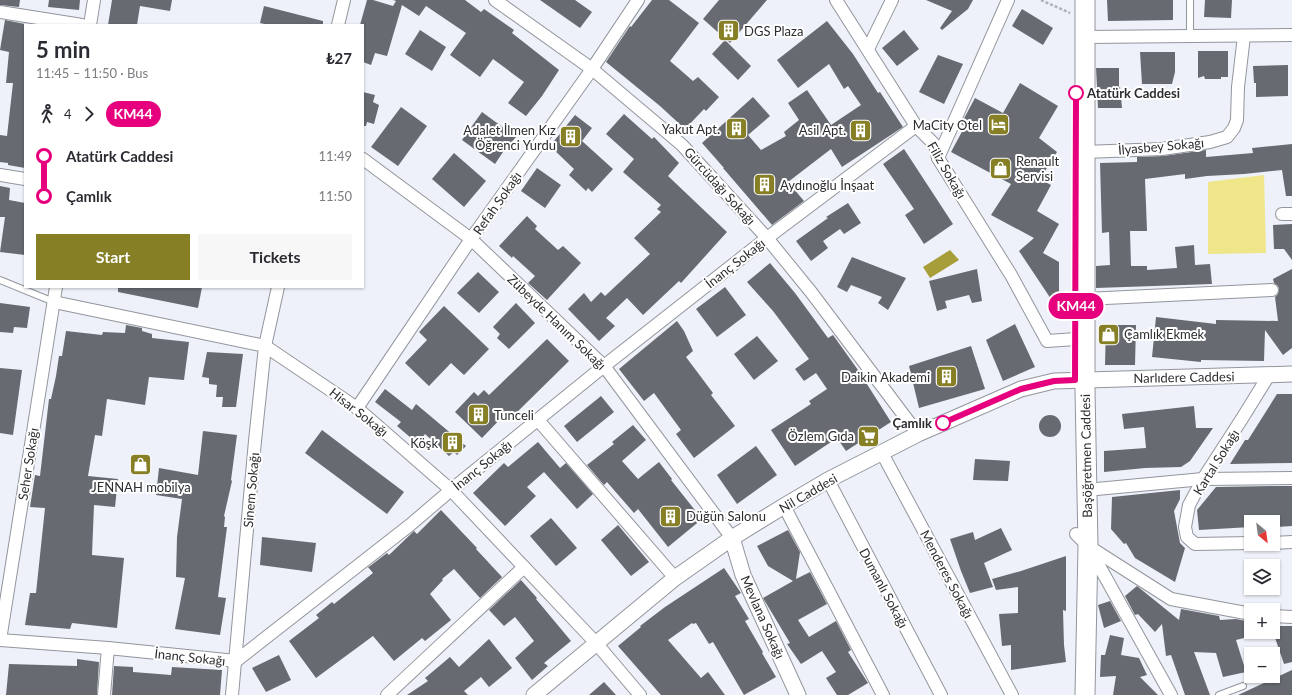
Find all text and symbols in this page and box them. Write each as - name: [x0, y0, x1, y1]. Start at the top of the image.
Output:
- building icon: DGS Plaza: [715, 18, 741, 44]
- place label: DGS Plaza: [744, 23, 803, 39]
- text: 5 min: [36, 36, 91, 63]
- text: ₺27: [326, 49, 352, 67]
- text: 11:45 – 11:50 · Bus: [36, 65, 148, 81]
- marker: Atatürk Caddesi: [1068, 85, 1084, 101]
- place label: Atatürk Caddesi: [1086, 85, 1180, 101]
- icon: walk: [36, 103, 58, 125]
- icon: forward: [78, 103, 100, 125]
- text: KM44: [114, 105, 153, 122]
- text: 4: [64, 106, 72, 122]
- hotel icon: MaCity Otel: [985, 112, 1011, 138]
- building icon: Yakut Apt.: [723, 116, 749, 142]
- building icon: Asil Apt.: [848, 117, 874, 143]
- place label: MaCity Otel: [913, 117, 982, 133]
- place label: Yakut Apt.: [662, 121, 720, 137]
- place label: Adalet İlmen Kız Öğrenci Yurdu: [463, 122, 556, 153]
- place label: Asil Apt.: [799, 122, 846, 138]
- building icon: Adalet İlmen Kız Öğrenci Yurdu: [558, 124, 584, 150]
- street label: İlyasbey Sokağı: [1117, 134, 1205, 158]
- street label: Filiz Sokağı: [924, 139, 970, 201]
- street label: Gürcüdağı Sokağı: [681, 144, 759, 228]
- text: Atatürk Caddesi: [66, 147, 173, 165]
- text: 11:49: [319, 148, 352, 164]
- place label: Renault Servisi: [1016, 153, 1060, 184]
- shop icon: Renault Servisi: [988, 155, 1014, 181]
- street label: Refah Sokağı: [469, 168, 525, 238]
- building icon: Aydınoğlu İnşaat: [751, 172, 777, 198]
- place label: Aydınoğlu İnşaat: [780, 177, 874, 193]
- text: Çamlık: [66, 187, 112, 205]
- text: 11:50: [319, 188, 352, 204]
- button: Start: [36, 234, 190, 280]
- button: Tickets: [198, 234, 352, 280]
- street label: İnanç Sokağı: [702, 235, 768, 291]
- street label: Zübeyde Hanım Sokağı: [504, 271, 610, 373]
- line badge: KM44: [1048, 293, 1104, 319]
- text: KM44: [1056, 297, 1096, 314]
- shop icon: Çamlık Ekmek: [1096, 321, 1122, 347]
- place label: Çamlık Ekmek: [1124, 326, 1205, 342]
- building icon: Daikin Akademi: [933, 364, 959, 390]
- street label: Narlıdere Caddesi: [1133, 368, 1235, 386]
- place label: Daikin Akademi: [841, 369, 930, 385]
- street label: Hisar Sokağı: [326, 384, 392, 440]
- street label: Başöğretmen Caddesi: [1077, 394, 1095, 518]
- building icon: Tunceli: [465, 402, 491, 428]
- place label: Tunceli: [494, 407, 534, 423]
- place label: Çamlık: [892, 415, 932, 431]
- marker: Çamlık: [935, 415, 951, 431]
- supermarket icon: Özlem Gıda: [856, 423, 882, 449]
- street label: Kartal Sokağı: [1189, 426, 1243, 498]
- street label: Seher Sokağı: [14, 427, 42, 501]
- place label: Özlem Gıda: [788, 428, 854, 444]
- building icon: Köşk: [440, 430, 466, 456]
- place label: Köşk: [410, 435, 438, 451]
- street label: İnanç Sokağı: [449, 436, 515, 494]
- shop icon: JENNAH mobilya: [128, 452, 154, 478]
- street label: Sinem Sokağı: [240, 452, 262, 528]
- street label: Nil Caddesi: [776, 470, 840, 516]
- place label: JENNAH mobilya: [91, 479, 191, 495]
- building icon: Düğün Salonu: [658, 503, 684, 529]
- place label: Düğün Salonu: [686, 508, 766, 524]
- north arrow: [1244, 515, 1280, 551]
- map controls: [1244, 515, 1280, 683]
- street label: Menderes Sokağı: [917, 527, 977, 621]
- street label: Dumanlı Sokağı: [856, 545, 912, 631]
- button: layers: [1244, 559, 1280, 595]
- street label: Mevlana Sokağı: [738, 573, 788, 661]
- button: +: [1244, 603, 1280, 639]
- street label: İnanç Sokağı: [154, 645, 226, 669]
- button: −: [1244, 647, 1280, 683]

